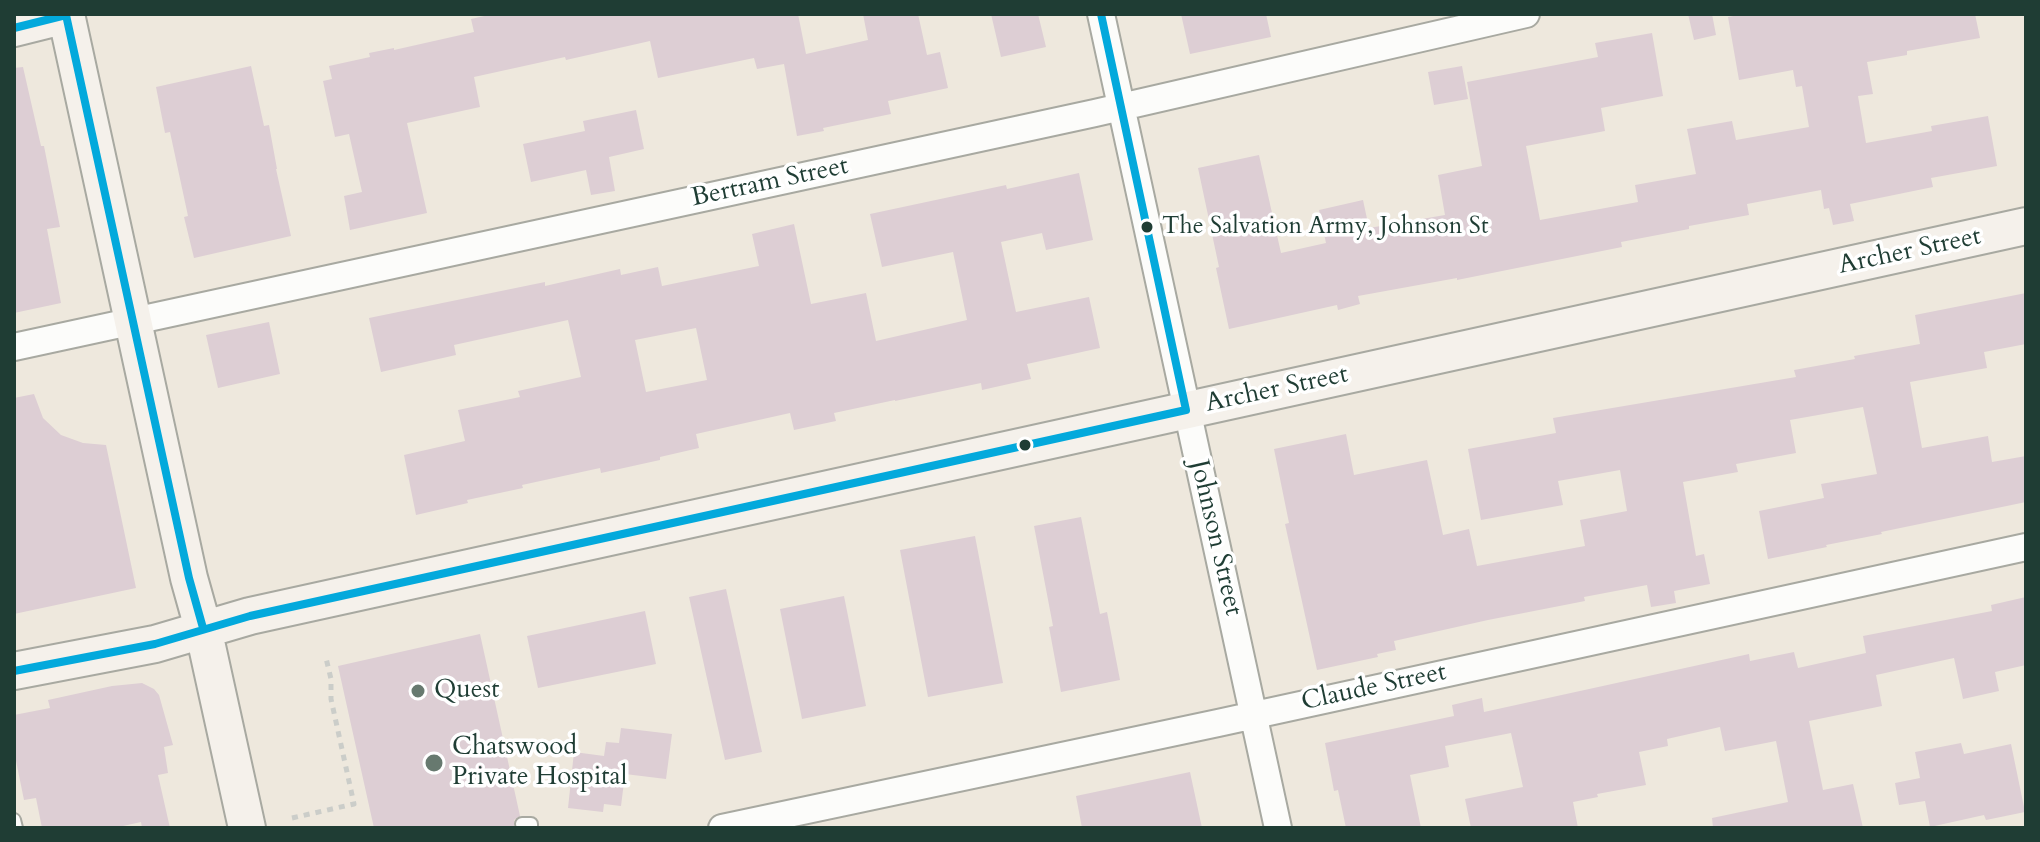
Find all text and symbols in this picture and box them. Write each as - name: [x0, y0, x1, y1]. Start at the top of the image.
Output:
- street label: Bertram Street: [689, 151, 851, 215]
- place label: The Salvation Army, Johnson St: [1162, 213, 1488, 241]
- marker: The Salvation Army, Johnson St: [1139, 219, 1155, 235]
- street label: Archer Street: [1836, 222, 1984, 282]
- street label: Archer Street: [1203, 360, 1351, 420]
- unlabelled marker: [1017, 437, 1033, 453]
- street label: Johnson Street: [1182, 457, 1248, 619]
- street label: Claude Street: [1299, 657, 1449, 719]
- place label: Quest: [434, 675, 499, 707]
- marker: Quest: [409, 682, 427, 700]
- place label: Chatswood Private Hospital: [452, 732, 627, 794]
- marker: Chatswood Private Hospital: [423, 752, 445, 774]

